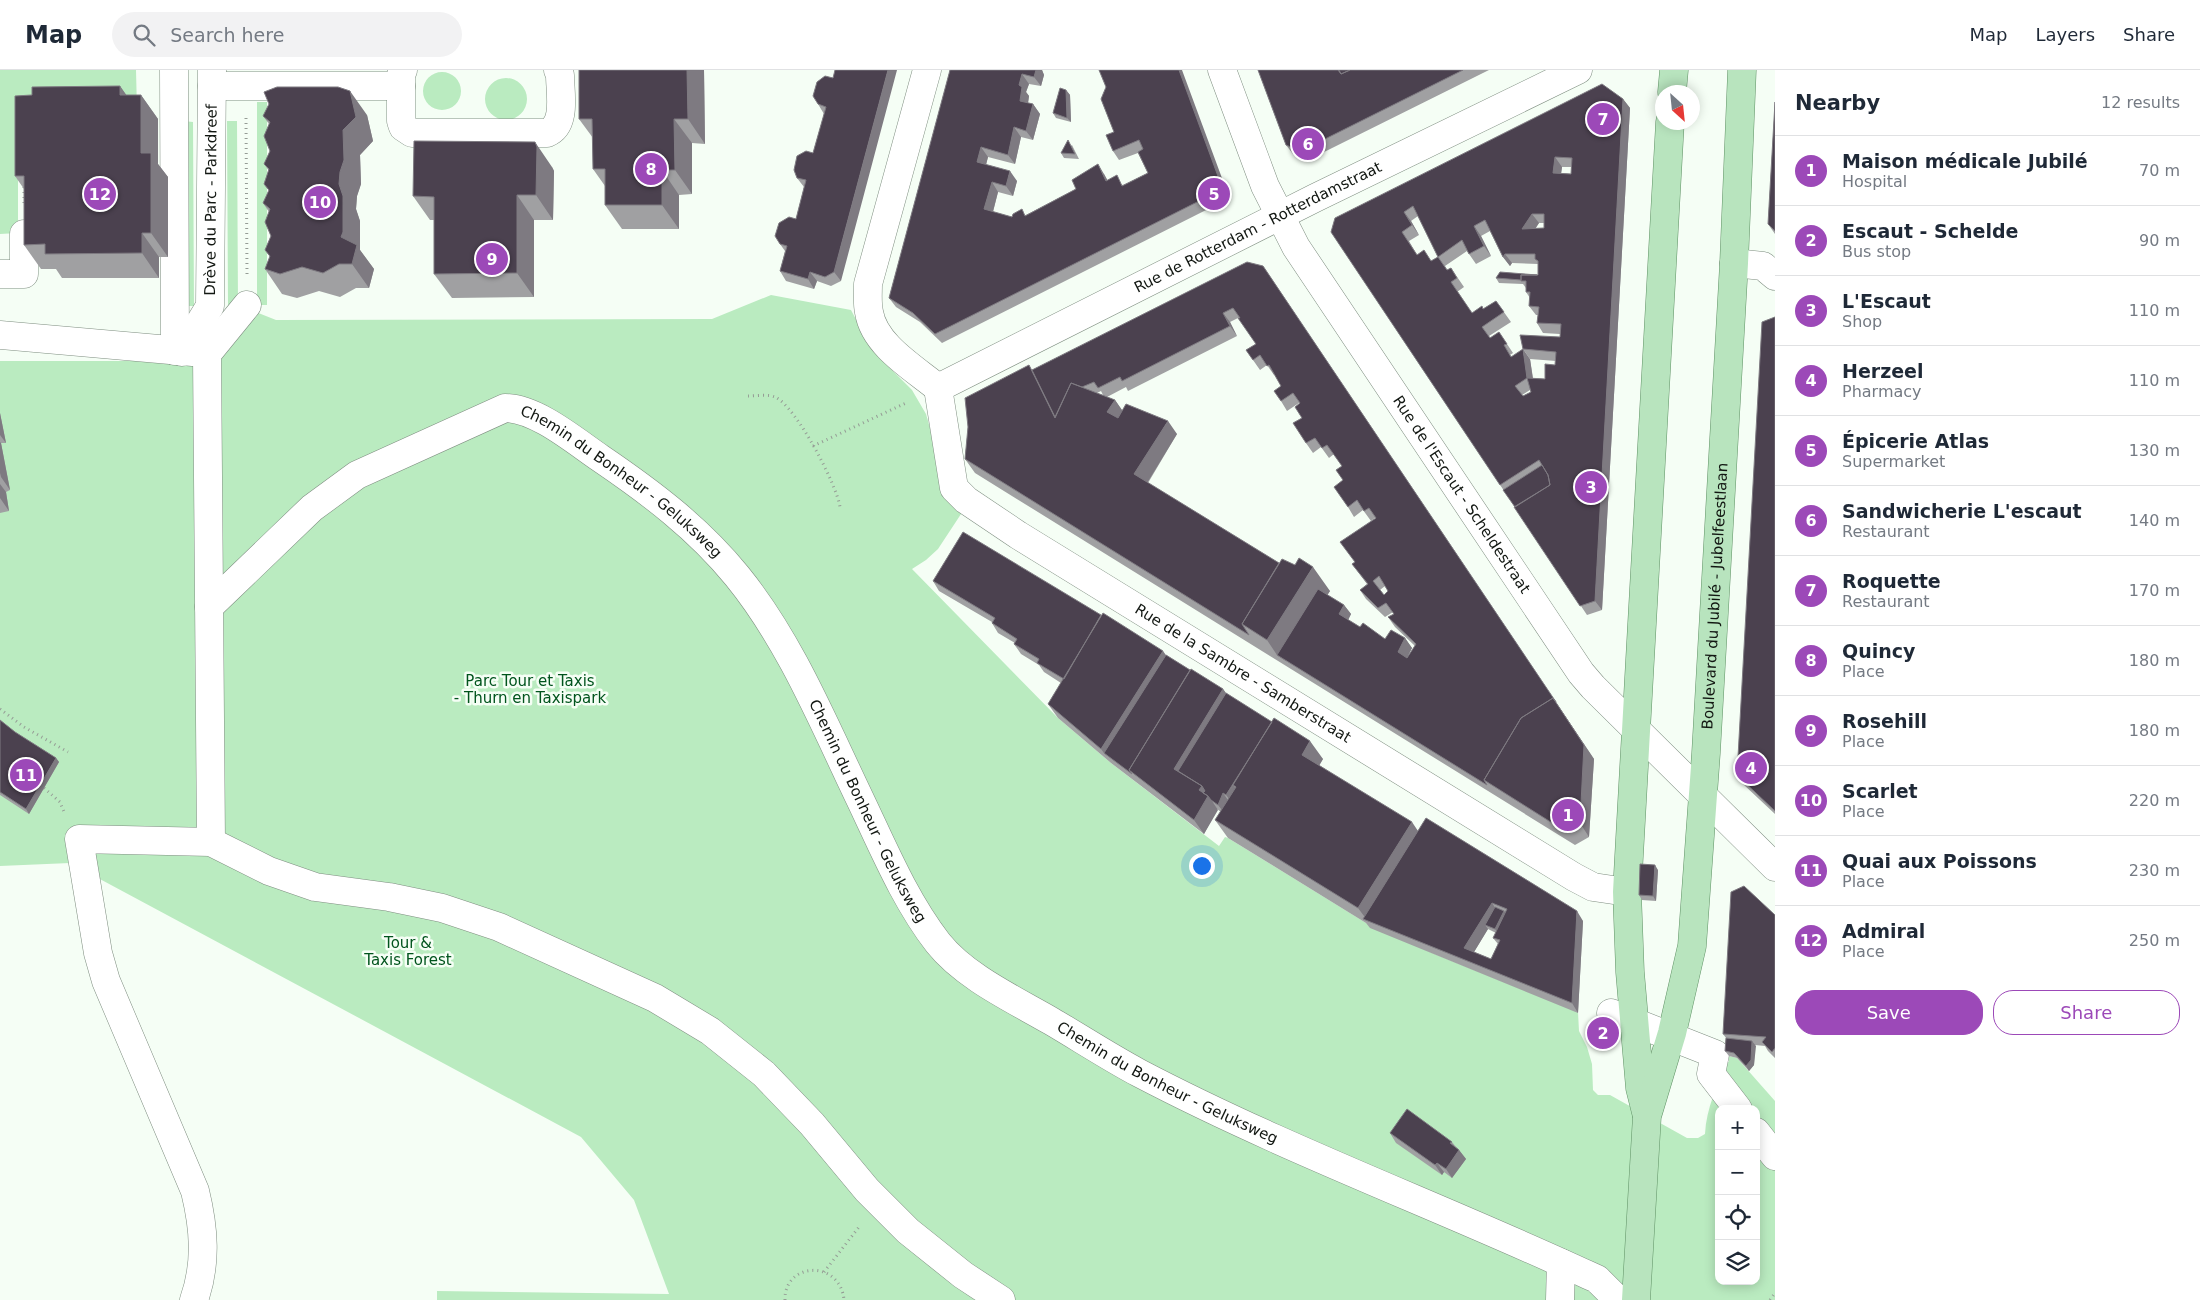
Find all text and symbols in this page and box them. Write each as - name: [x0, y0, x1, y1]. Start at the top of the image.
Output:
- search box: [112, 12, 462, 57]
- text: Map: [25, 21, 82, 49]
- icon: search: [130, 21, 158, 49]
- text: Search here: [170, 24, 284, 46]
- text: Map: [1969, 24, 2007, 45]
- text: Layers: [2035, 24, 2095, 45]
- text: Share: [2123, 24, 2175, 45]
- north arrow: [1655, 85, 1700, 130]
- text: Nearby: [1795, 91, 1880, 115]
- text: 12 results: [2101, 93, 2180, 112]
- pin: 7: [1587, 100, 1619, 138]
- street label: Drève du Parc - Parkdreef: [201, 103, 221, 296]
- pin: 6: [1292, 125, 1324, 163]
- pin: 8: [635, 150, 667, 188]
- text: Maison médicale Jubilé: [1842, 150, 2088, 172]
- street label: Rue de Rotterdam - Rotterdamstraat: [1131, 158, 1385, 297]
- text: 1: [1805, 161, 1817, 180]
- text: 70 m: [2139, 161, 2180, 180]
- text: Hospital: [1842, 172, 1907, 191]
- pin: 12: [84, 175, 116, 213]
- pin: 5: [1198, 175, 1230, 213]
- pin: 10: [304, 183, 336, 221]
- text: Escaut - Schelde: [1842, 220, 2018, 242]
- text: 2: [1805, 231, 1817, 250]
- text: 90 m: [2139, 231, 2180, 250]
- pin: 9: [476, 240, 508, 278]
- text: Bus stop: [1842, 242, 1911, 261]
- text: L'Escaut: [1842, 290, 1931, 312]
- text: 3: [1805, 301, 1817, 320]
- text: 110 m: [2129, 301, 2180, 320]
- text: Shop: [1842, 312, 1882, 331]
- text: Herzeel: [1842, 360, 1924, 382]
- text: 4: [1805, 371, 1817, 390]
- text: 110 m: [2129, 371, 2180, 390]
- text: Pharmacy: [1842, 382, 1922, 401]
- street label: Rue de l'Escaut - Scheldestraat: [1389, 392, 1534, 597]
- street label: Chemin du Bonheur - Geluksweg: [518, 402, 726, 562]
- text: Épicerie Atlas: [1842, 430, 1989, 452]
- text: 5: [1805, 441, 1817, 460]
- text: 130 m: [2129, 441, 2180, 460]
- text: Supermarket: [1842, 452, 1945, 471]
- street label: Boulevard du Jubilé - Jubelfeestlaan: [1698, 462, 1732, 730]
- pin: 3: [1575, 468, 1607, 506]
- text: Sandwicherie L'escaut: [1842, 500, 2082, 522]
- text: 6: [1805, 511, 1817, 530]
- text: 140 m: [2129, 511, 2180, 530]
- text: Restaurant: [1842, 522, 1930, 541]
- text: Roquette: [1842, 570, 1941, 592]
- text: 7: [1805, 581, 1817, 600]
- text: 170 m: [2129, 581, 2180, 600]
- text: Restaurant: [1842, 592, 1930, 611]
- street label: Rue de la Sambre - Samberstraat: [1132, 600, 1354, 747]
- text: Quincy: [1842, 640, 1915, 662]
- text: 8: [1805, 651, 1817, 670]
- text: 180 m: [2129, 651, 2180, 670]
- text: Place: [1842, 662, 1885, 681]
- park label: Parc Tour et Taxis - Thurn en Taxispark: [454, 672, 606, 707]
- street label: Chemin du Bonheur - Geluksweg: [805, 697, 930, 926]
- text: Rosehill: [1842, 710, 1927, 732]
- text: 9: [1805, 721, 1817, 740]
- text: 180 m: [2129, 721, 2180, 740]
- text: Place: [1842, 732, 1885, 751]
- pin: 4: [1735, 749, 1767, 787]
- pin: 11: [10, 756, 42, 794]
- text: Scarlet: [1842, 780, 1918, 802]
- text: 10: [1800, 791, 1822, 810]
- text: 220 m: [2129, 791, 2180, 810]
- pin: 1: [1552, 796, 1584, 834]
- text: Place: [1842, 802, 1885, 821]
- text: Quai aux Poissons: [1842, 850, 2037, 872]
- your location: [1189, 853, 1215, 879]
- text: 11: [1800, 861, 1822, 880]
- text: 230 m: [2129, 861, 2180, 880]
- text: Place: [1842, 872, 1885, 891]
- text: Admiral: [1842, 920, 1925, 942]
- text: 12: [1800, 931, 1822, 950]
- text: 250 m: [2129, 931, 2180, 950]
- park label: Tour & Taxis Forest: [363, 934, 452, 969]
- text: Place: [1842, 942, 1885, 961]
- button: Save: [1795, 990, 1983, 1035]
- button: Share: [1993, 990, 2180, 1035]
- pin: 2: [1587, 1014, 1619, 1052]
- street label: Chemin du Bonheur - Geluksweg: [1054, 1018, 1281, 1148]
- map controls: [1715, 1105, 1760, 1285]
- button: +: [1715, 1105, 1760, 1150]
- button: −: [1715, 1150, 1760, 1195]
- button: locate: [1715, 1195, 1760, 1240]
- button: layers: [1715, 1240, 1760, 1285]

